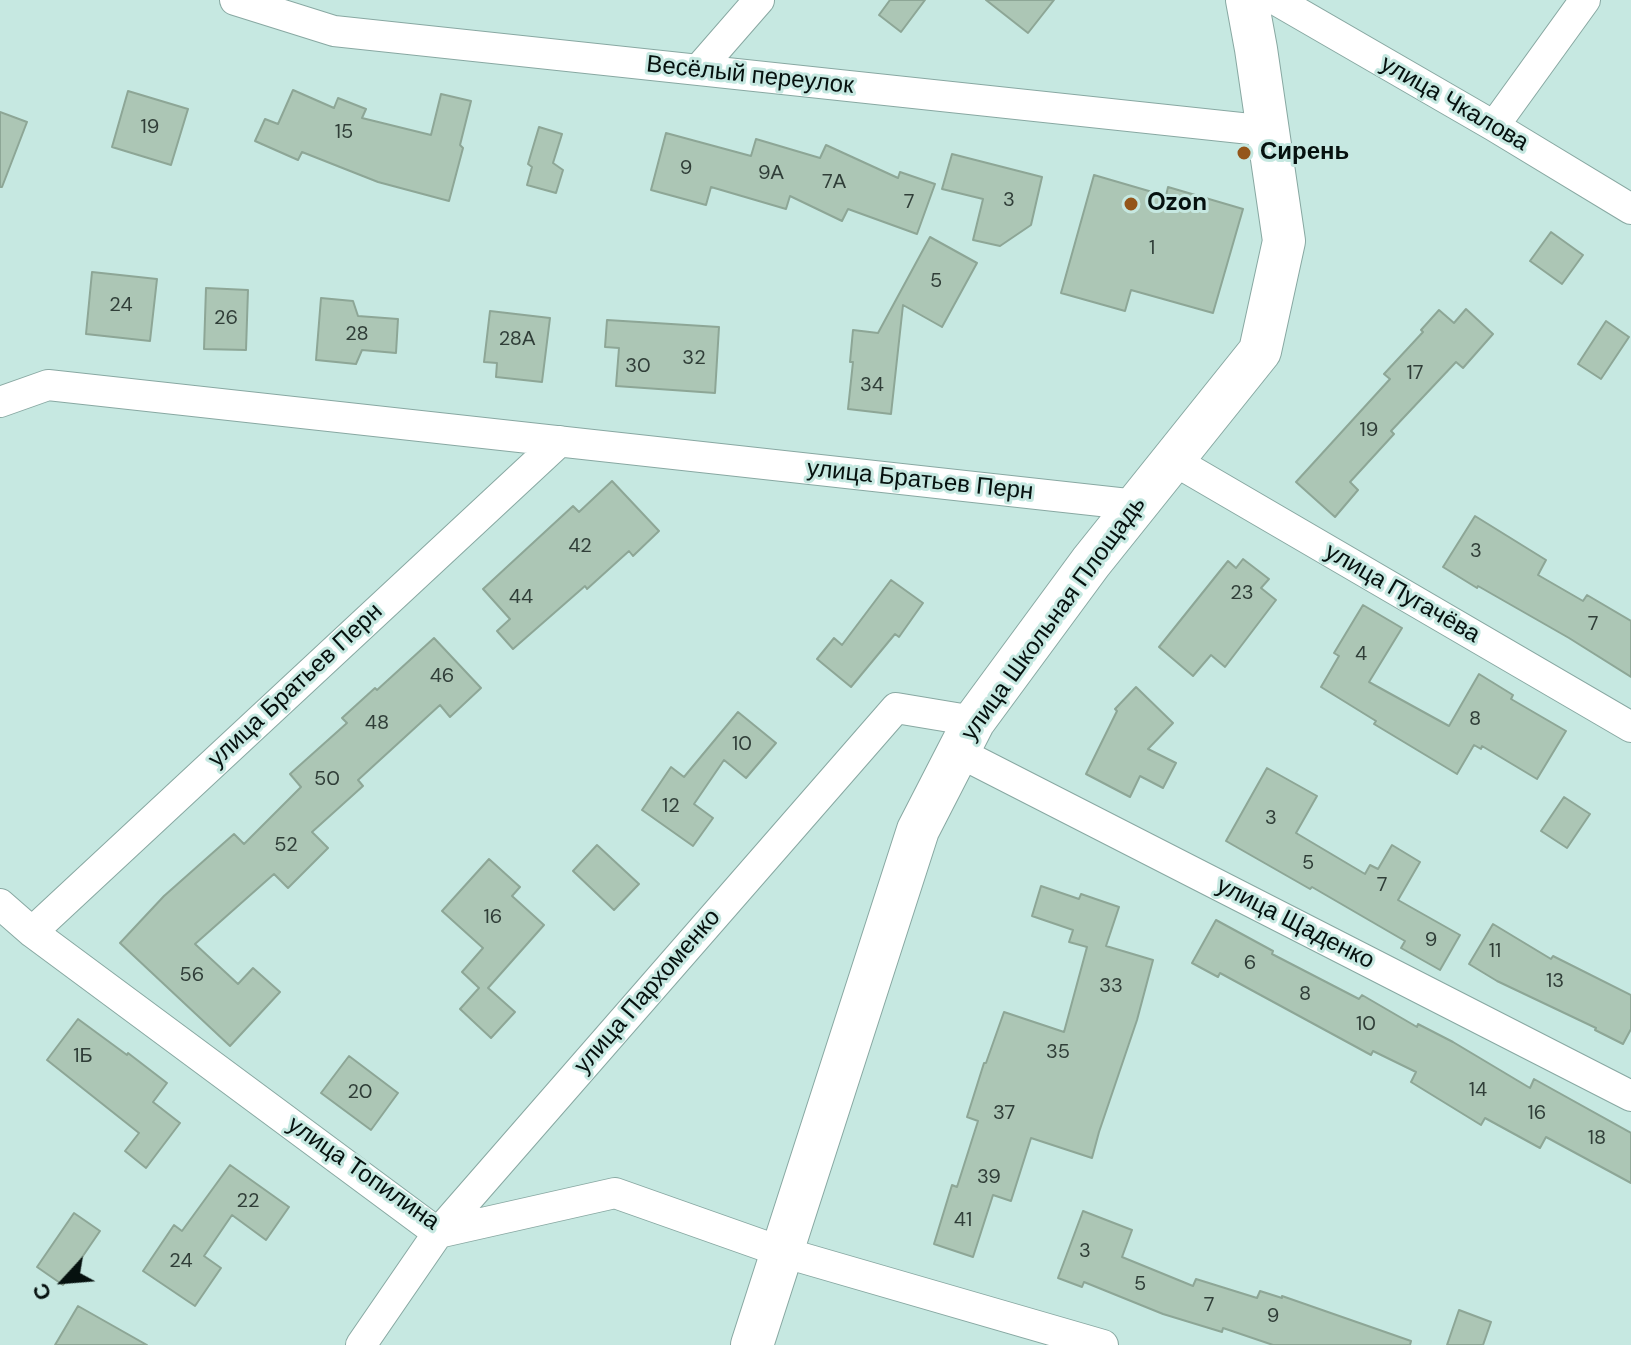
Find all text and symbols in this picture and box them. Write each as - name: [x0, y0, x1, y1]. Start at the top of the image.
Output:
- street label: улица Чкалова: [1375, 50, 1533, 158]
- street label: Весёлый переулок: [645, 51, 855, 101]
- house number: 19: [141, 116, 159, 140]
- house number: 15: [335, 121, 353, 145]
- place label: Сирень: [1260, 139, 1349, 167]
- marker: Сирень: [1235, 144, 1253, 162]
- house number: 9: [680, 157, 692, 181]
- house number: 9А: [758, 162, 784, 186]
- house number: 7А: [822, 171, 846, 195]
- house number: 3: [1003, 189, 1015, 213]
- place label: Ozon: [1147, 190, 1207, 218]
- house number: 7: [904, 191, 914, 215]
- marker: Ozon: [1122, 195, 1140, 213]
- house number: 1: [1149, 237, 1155, 261]
- house number: 5: [930, 270, 942, 294]
- house number: 24: [109, 294, 133, 318]
- house number: 26: [214, 307, 238, 331]
- house number: 28: [345, 323, 369, 347]
- house number: 28А: [499, 328, 535, 352]
- house number: 32: [682, 347, 706, 371]
- house number: 30: [625, 355, 651, 379]
- house number: 17: [1407, 362, 1423, 386]
- house number: 34: [860, 374, 884, 398]
- house number: 19: [1360, 419, 1378, 443]
- street label: улица Братьев Перн: [805, 455, 1035, 507]
- street label: улица Школьная Площадь: [956, 491, 1152, 747]
- house number: 42: [568, 535, 592, 559]
- street label: улица Пугачёва: [1319, 538, 1485, 650]
- house number: 3: [1470, 540, 1482, 564]
- house number: 23: [1230, 582, 1254, 606]
- house number: 44: [509, 586, 533, 610]
- street label: улица Братьев Перн: [203, 598, 389, 774]
- house number: 7: [1588, 613, 1598, 637]
- house number: 4: [1355, 643, 1367, 667]
- house number: 46: [430, 665, 454, 689]
- house number: 8: [1469, 708, 1481, 732]
- house number: 48: [365, 712, 389, 736]
- house number: 10: [732, 733, 752, 757]
- house number: 50: [314, 768, 340, 792]
- house number: 12: [662, 795, 680, 819]
- house number: 3: [1265, 807, 1277, 831]
- house number: 52: [274, 834, 298, 858]
- house number: 5: [1302, 852, 1314, 876]
- street label: улица Щаденко: [1211, 872, 1379, 976]
- house number: 7: [1377, 874, 1387, 898]
- street label: улица Пархоменко: [569, 904, 727, 1080]
- house number: 16: [484, 906, 502, 930]
- house number: 9: [1425, 929, 1437, 953]
- house number: 11: [1489, 940, 1501, 964]
- house number: 6: [1244, 952, 1256, 976]
- house number: 56: [180, 964, 204, 988]
- house number: 13: [1546, 970, 1564, 994]
- house number: 33: [1099, 975, 1123, 999]
- house number: 8: [1299, 983, 1311, 1007]
- house number: 10: [1356, 1013, 1376, 1037]
- house number: 35: [1046, 1041, 1070, 1065]
- house number: 1Б: [73, 1045, 93, 1069]
- house number: 14: [1469, 1079, 1487, 1103]
- house number: 20: [348, 1081, 372, 1105]
- house number: 37: [993, 1102, 1015, 1126]
- house number: 16: [1528, 1102, 1546, 1126]
- street label: улица Топилина: [281, 1111, 445, 1237]
- house number: 18: [1588, 1127, 1606, 1151]
- house number: 39: [977, 1166, 1001, 1190]
- house number: 22: [236, 1190, 260, 1214]
- house number: 41: [954, 1209, 972, 1233]
- house number: 3: [1079, 1240, 1091, 1264]
- north arrow: [24, 1241, 104, 1321]
- house number: 24: [169, 1250, 193, 1274]
- house number: 5: [1134, 1273, 1146, 1297]
- text: С: [25, 1278, 58, 1305]
- house number: 7: [1204, 1294, 1214, 1318]
- house number: 9: [1267, 1305, 1279, 1329]

